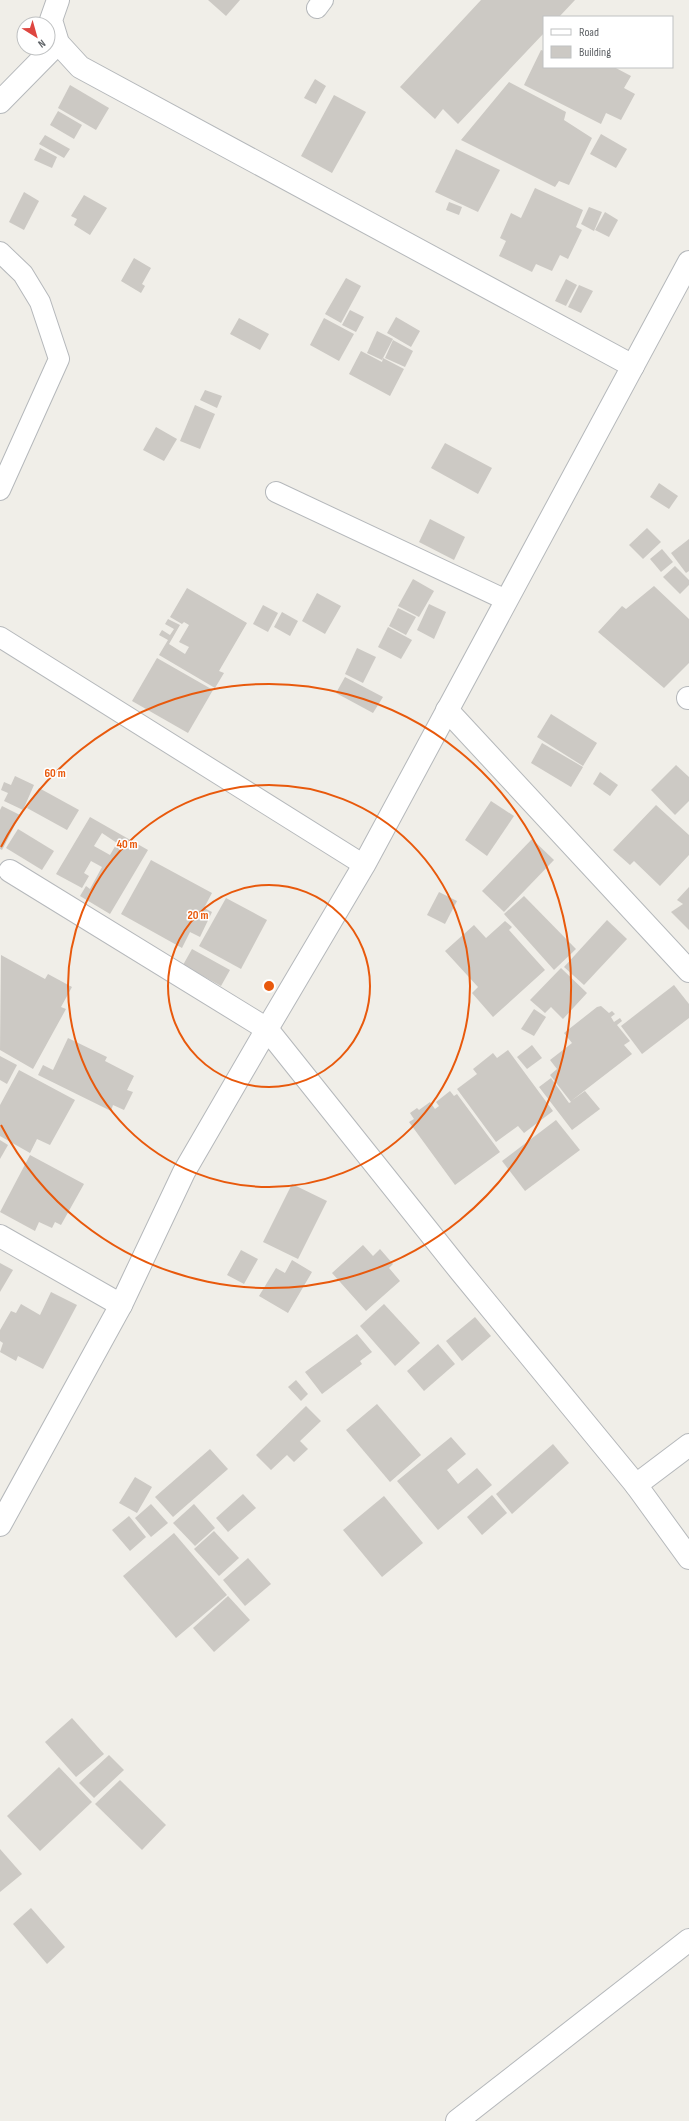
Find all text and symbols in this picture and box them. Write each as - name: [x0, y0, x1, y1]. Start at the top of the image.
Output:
- north arrow: [16, 16, 56, 56]
- legend: [543, 16, 673, 68]
- text: Road: [579, 25, 599, 40]
- text: N: [35, 37, 48, 51]
- text: Building: [579, 45, 611, 60]
- text: 60 m: [44, 766, 66, 781]
- text: 40 m: [116, 837, 138, 852]
- text: 20 m: [188, 908, 208, 923]
- centre of rings: [262, 979, 276, 993]

